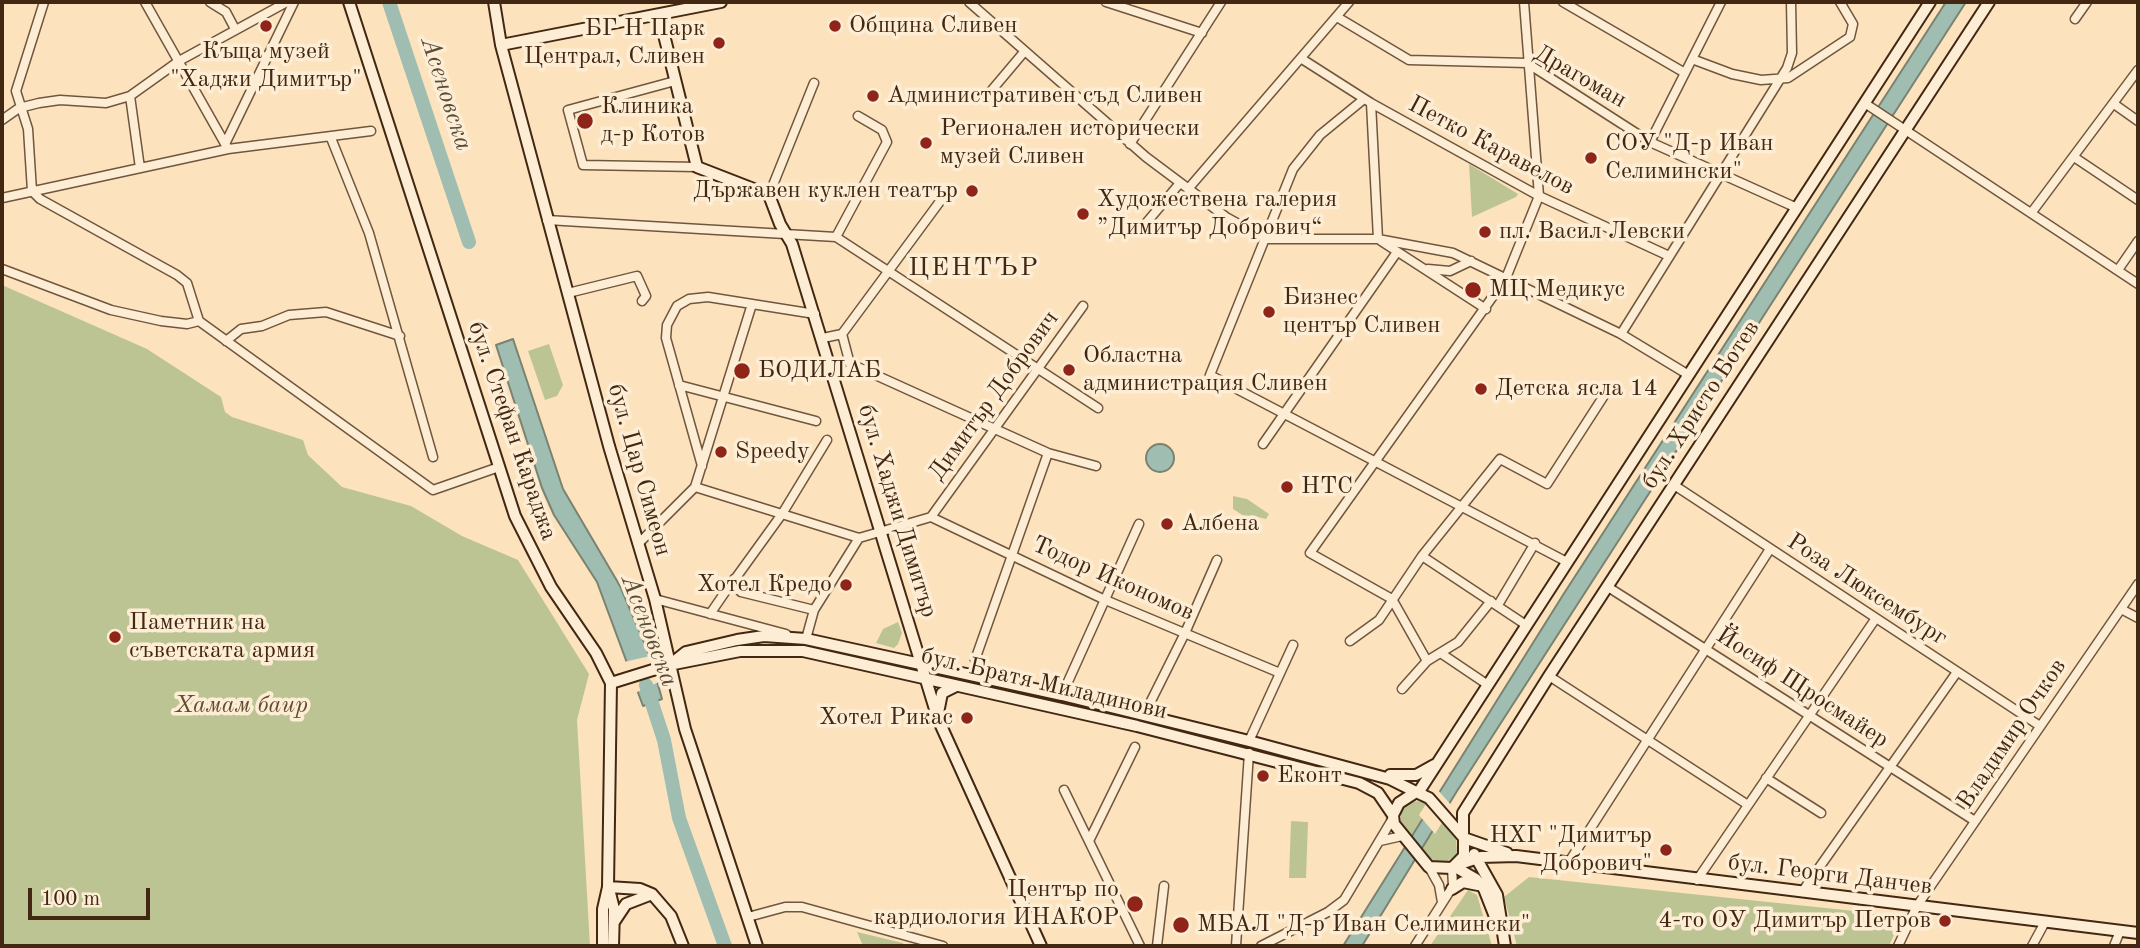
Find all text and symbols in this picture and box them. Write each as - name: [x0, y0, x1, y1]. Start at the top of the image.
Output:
- place label: Община Сливен: [849, 12, 1017, 40]
- place label: БГ H Парк Централ, Сливен: [524, 15, 705, 71]
- marker: Къща музей "Хаджи Димитър": [258, 18, 274, 34]
- marker: Община Сливен: [827, 18, 843, 34]
- water label: Асеновска: [413, 33, 479, 155]
- marker: БГ H Парк Централ, Сливен: [711, 35, 727, 51]
- place label: Къща музей "Хаджи Димитър": [170, 38, 362, 94]
- street label: Драгоман: [1529, 39, 1631, 115]
- place label: Административен съд Сливен: [887, 82, 1202, 110]
- marker: Административен съд Сливен: [865, 88, 881, 104]
- street label: Петко Каравелов: [1403, 90, 1579, 202]
- place label: Клиника д-р Котов: [601, 93, 705, 149]
- marker: Клиника д-р Котов: [575, 111, 595, 131]
- place label: Регионален исторически музей Сливен: [940, 115, 1200, 171]
- place label: СОУ "Д-р Иван Селимински": [1605, 130, 1773, 186]
- marker: Регионален исторически музей Сливен: [918, 135, 934, 151]
- marker: СОУ "Д-р Иван Селимински": [1583, 150, 1599, 166]
- place label: Държавен куклен театър: [693, 177, 958, 205]
- marker: Държавен куклен театър: [964, 183, 980, 199]
- place label: Художествена галерия ”Димитър Добрович“: [1097, 186, 1337, 242]
- marker: Художествена галерия ”Димитър Добрович“: [1075, 206, 1091, 222]
- place label: пл. Васил Левски: [1499, 218, 1685, 246]
- marker: пл. Васил Левски: [1477, 224, 1493, 240]
- district label: ЦЕНТЪР: [909, 252, 1039, 284]
- place label: МЦ Медикус: [1489, 276, 1625, 304]
- marker: МЦ Медикус: [1463, 280, 1483, 300]
- place label: Бизнес център Сливен: [1283, 284, 1440, 340]
- marker: Бизнес център Сливен: [1261, 304, 1277, 320]
- street label: Димитър Добрович: [923, 305, 1065, 487]
- street label: бул. Христо Ботев: [1636, 315, 1766, 495]
- street label: бул. Стефан Караджа: [461, 318, 563, 544]
- place label: Областна администрация Сливен: [1083, 342, 1328, 398]
- place label: БОДИЛАБ: [758, 357, 881, 385]
- marker: БОДИЛАБ: [732, 361, 752, 381]
- marker: Областна администрация Сливен: [1061, 362, 1077, 378]
- place label: Детска ясла 14: [1495, 375, 1658, 403]
- street label: бул. Цар Симеон: [601, 381, 677, 559]
- marker: Детска ясла 14: [1473, 381, 1489, 397]
- street label: бул. Хаджи Димитър: [851, 401, 943, 621]
- place label: Speedy: [735, 438, 810, 466]
- marker: Speedy: [713, 444, 729, 460]
- place label: НТС: [1301, 473, 1353, 501]
- marker: НТС: [1279, 479, 1295, 495]
- place label: Албена: [1181, 510, 1259, 538]
- marker: Албена: [1159, 516, 1175, 532]
- street label: Роза Люксембург: [1781, 527, 1953, 653]
- street label: Тодор Икономов: [1028, 530, 1198, 628]
- water label: Асеновска: [613, 570, 685, 692]
- place label: Хотел Кредо: [697, 571, 832, 599]
- marker: Хотел Кредо: [838, 577, 854, 593]
- place label: Паметник на съветската армия: [129, 609, 315, 665]
- street label: Йосиф Щросмайер: [1710, 621, 1894, 755]
- marker: Паметник на съветската армия: [107, 629, 123, 645]
- street label: бул. Братя Миладинови: [918, 642, 1170, 726]
- street label: Владимир Очков: [1951, 653, 2073, 815]
- park label: Хамам баир: [174, 692, 308, 720]
- place label: Хотел Рикас: [819, 704, 953, 732]
- marker: Хотел Рикас: [959, 710, 975, 726]
- place label: Еконт: [1277, 762, 1342, 790]
- marker: Еконт: [1255, 768, 1271, 784]
- place label: НХГ "Димитър Добрович": [1489, 822, 1652, 878]
- marker: НХГ "Димитър Добрович": [1658, 842, 1674, 858]
- street label: бул. Георги Данчев: [1726, 848, 1934, 902]
- scale bar: [32, 874, 154, 918]
- place label: Център по кардиология ИНАКОР: [874, 876, 1119, 932]
- text: 100 m: [41, 889, 100, 910]
- marker: Център по кардиология ИНАКОР: [1125, 894, 1145, 914]
- place label: 4-то ОУ Димитър Петров: [1658, 907, 1931, 935]
- place label: МБАЛ "Д-р Иван Селимински": [1197, 911, 1530, 939]
- marker: 4-то ОУ Димитър Петров: [1937, 913, 1953, 929]
- marker: МБАЛ "Д-р Иван Селимински": [1171, 915, 1191, 935]

